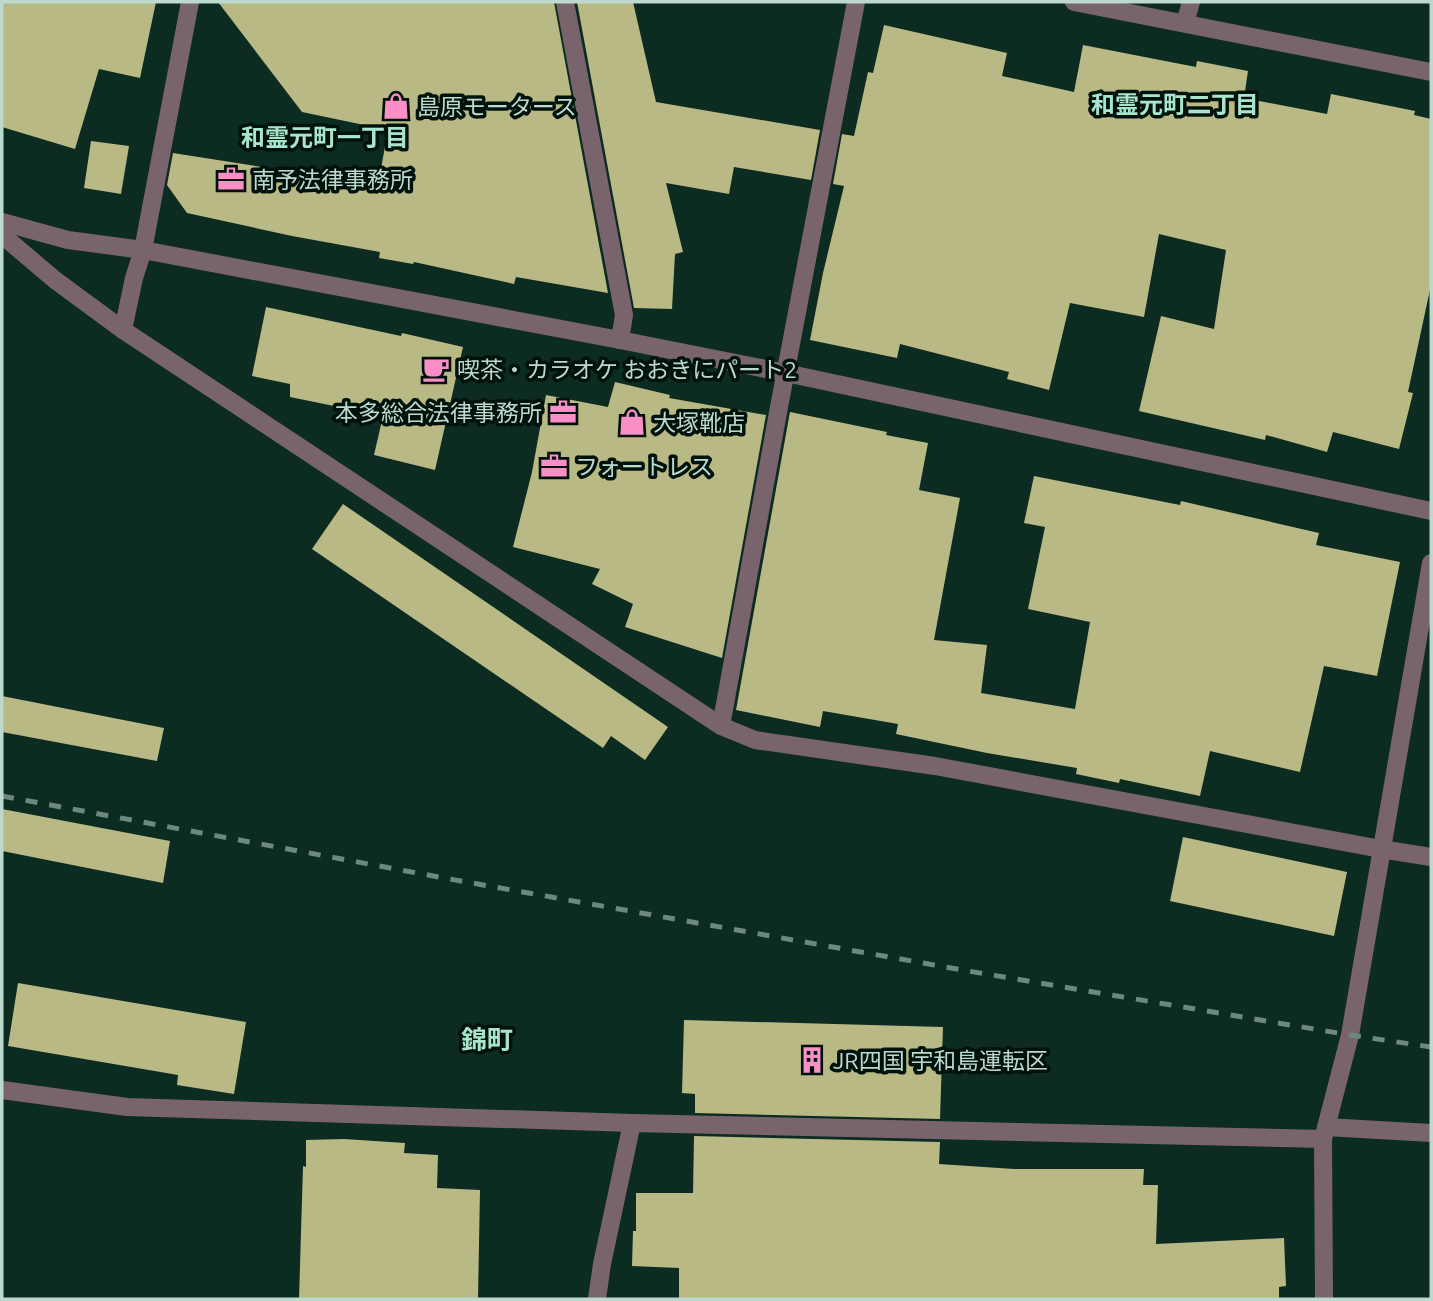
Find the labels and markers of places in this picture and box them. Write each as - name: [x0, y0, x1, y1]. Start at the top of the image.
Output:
- shop icon: 島原モータース: [381, 91, 411, 121]
- place label: 島原モータース: [417, 94, 577, 119]
- office icon: 南予法律事務所: [216, 164, 246, 194]
- place label: 南予法律事務所: [252, 167, 413, 192]
- cafe icon: 喫茶・カラオケ おおきにパート2: [421, 354, 451, 384]
- place label: 喫茶・カラオケ おおきにパート2: [457, 357, 797, 382]
- office icon: 本多総合法律事務所: [548, 397, 578, 427]
- place label: 本多総合法律事務所: [335, 400, 542, 425]
- shop icon: 大塚靴店: [617, 407, 647, 437]
- place label: 大塚靴店: [653, 410, 745, 435]
- office icon: フォートレス: [539, 451, 569, 481]
- place label: フォートレス: [575, 454, 713, 479]
- building icon: JR四国 宇和島運転区: [797, 1045, 827, 1075]
- place label: JR四国 宇和島運転区: [833, 1048, 1048, 1073]

